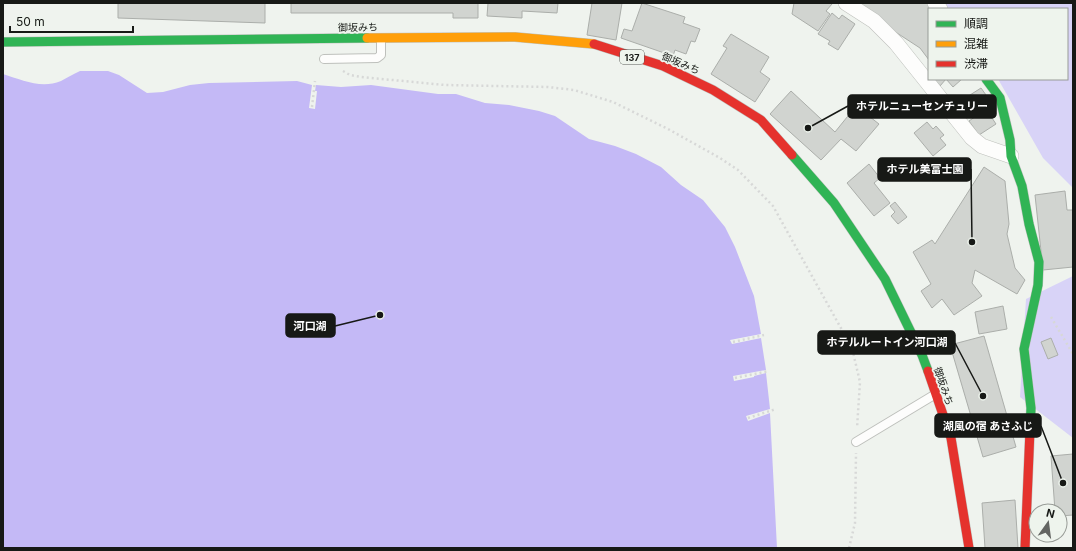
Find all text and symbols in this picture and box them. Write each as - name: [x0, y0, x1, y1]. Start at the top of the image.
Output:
- scale bar: [10, 8, 133, 34]
- legend: [928, 8, 1068, 80]
- text: 50 m: [16, 14, 45, 29]
- text: 順調: [964, 16, 988, 31]
- street label: 御坂みち: [338, 21, 378, 33]
- text: 混雑: [964, 36, 988, 51]
- road number: 137: [620, 50, 644, 64]
- street label: 御坂みち: [660, 50, 702, 76]
- text: 渋滞: [964, 56, 988, 71]
- callout: ホテルニューセンチュリー: [848, 95, 996, 118]
- text: ホテルニューセンチュリー: [856, 99, 988, 113]
- callout: ホテル美富士園: [878, 158, 971, 181]
- text: ホテル美富士園: [887, 162, 964, 176]
- callout: 河口湖: [286, 314, 335, 337]
- text: 河口湖: [294, 319, 327, 333]
- callout: ホテルルートイン河口湖: [818, 331, 955, 354]
- text: ホテルルートイン河口湖: [827, 335, 948, 349]
- street label: 御坂みち: [932, 365, 956, 407]
- callout: 湖風の宿 あさふじ: [935, 414, 1041, 437]
- text: 湖風の宿 あさふじ: [943, 419, 1033, 433]
- north arrow: [1028, 503, 1068, 543]
- text: N: [1045, 505, 1056, 521]

